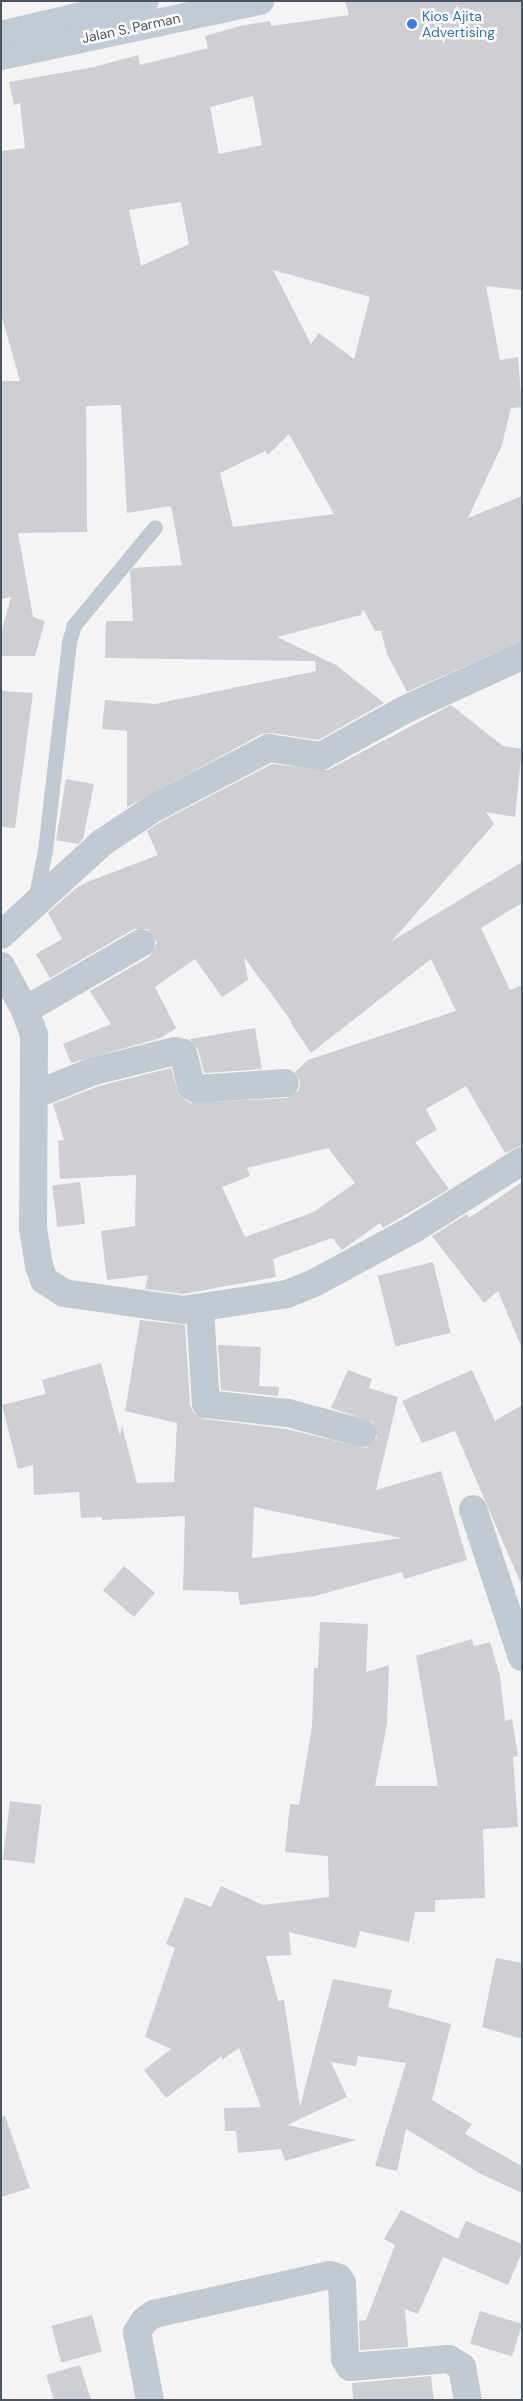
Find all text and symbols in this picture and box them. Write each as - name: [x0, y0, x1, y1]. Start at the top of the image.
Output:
- place label: Kios Ajita Advertising: [422, 8, 495, 40]
- street label: Jalan S. Parman: [80, 9, 182, 47]
- marker: Kios Ajita Advertising: [406, 18, 418, 30]

